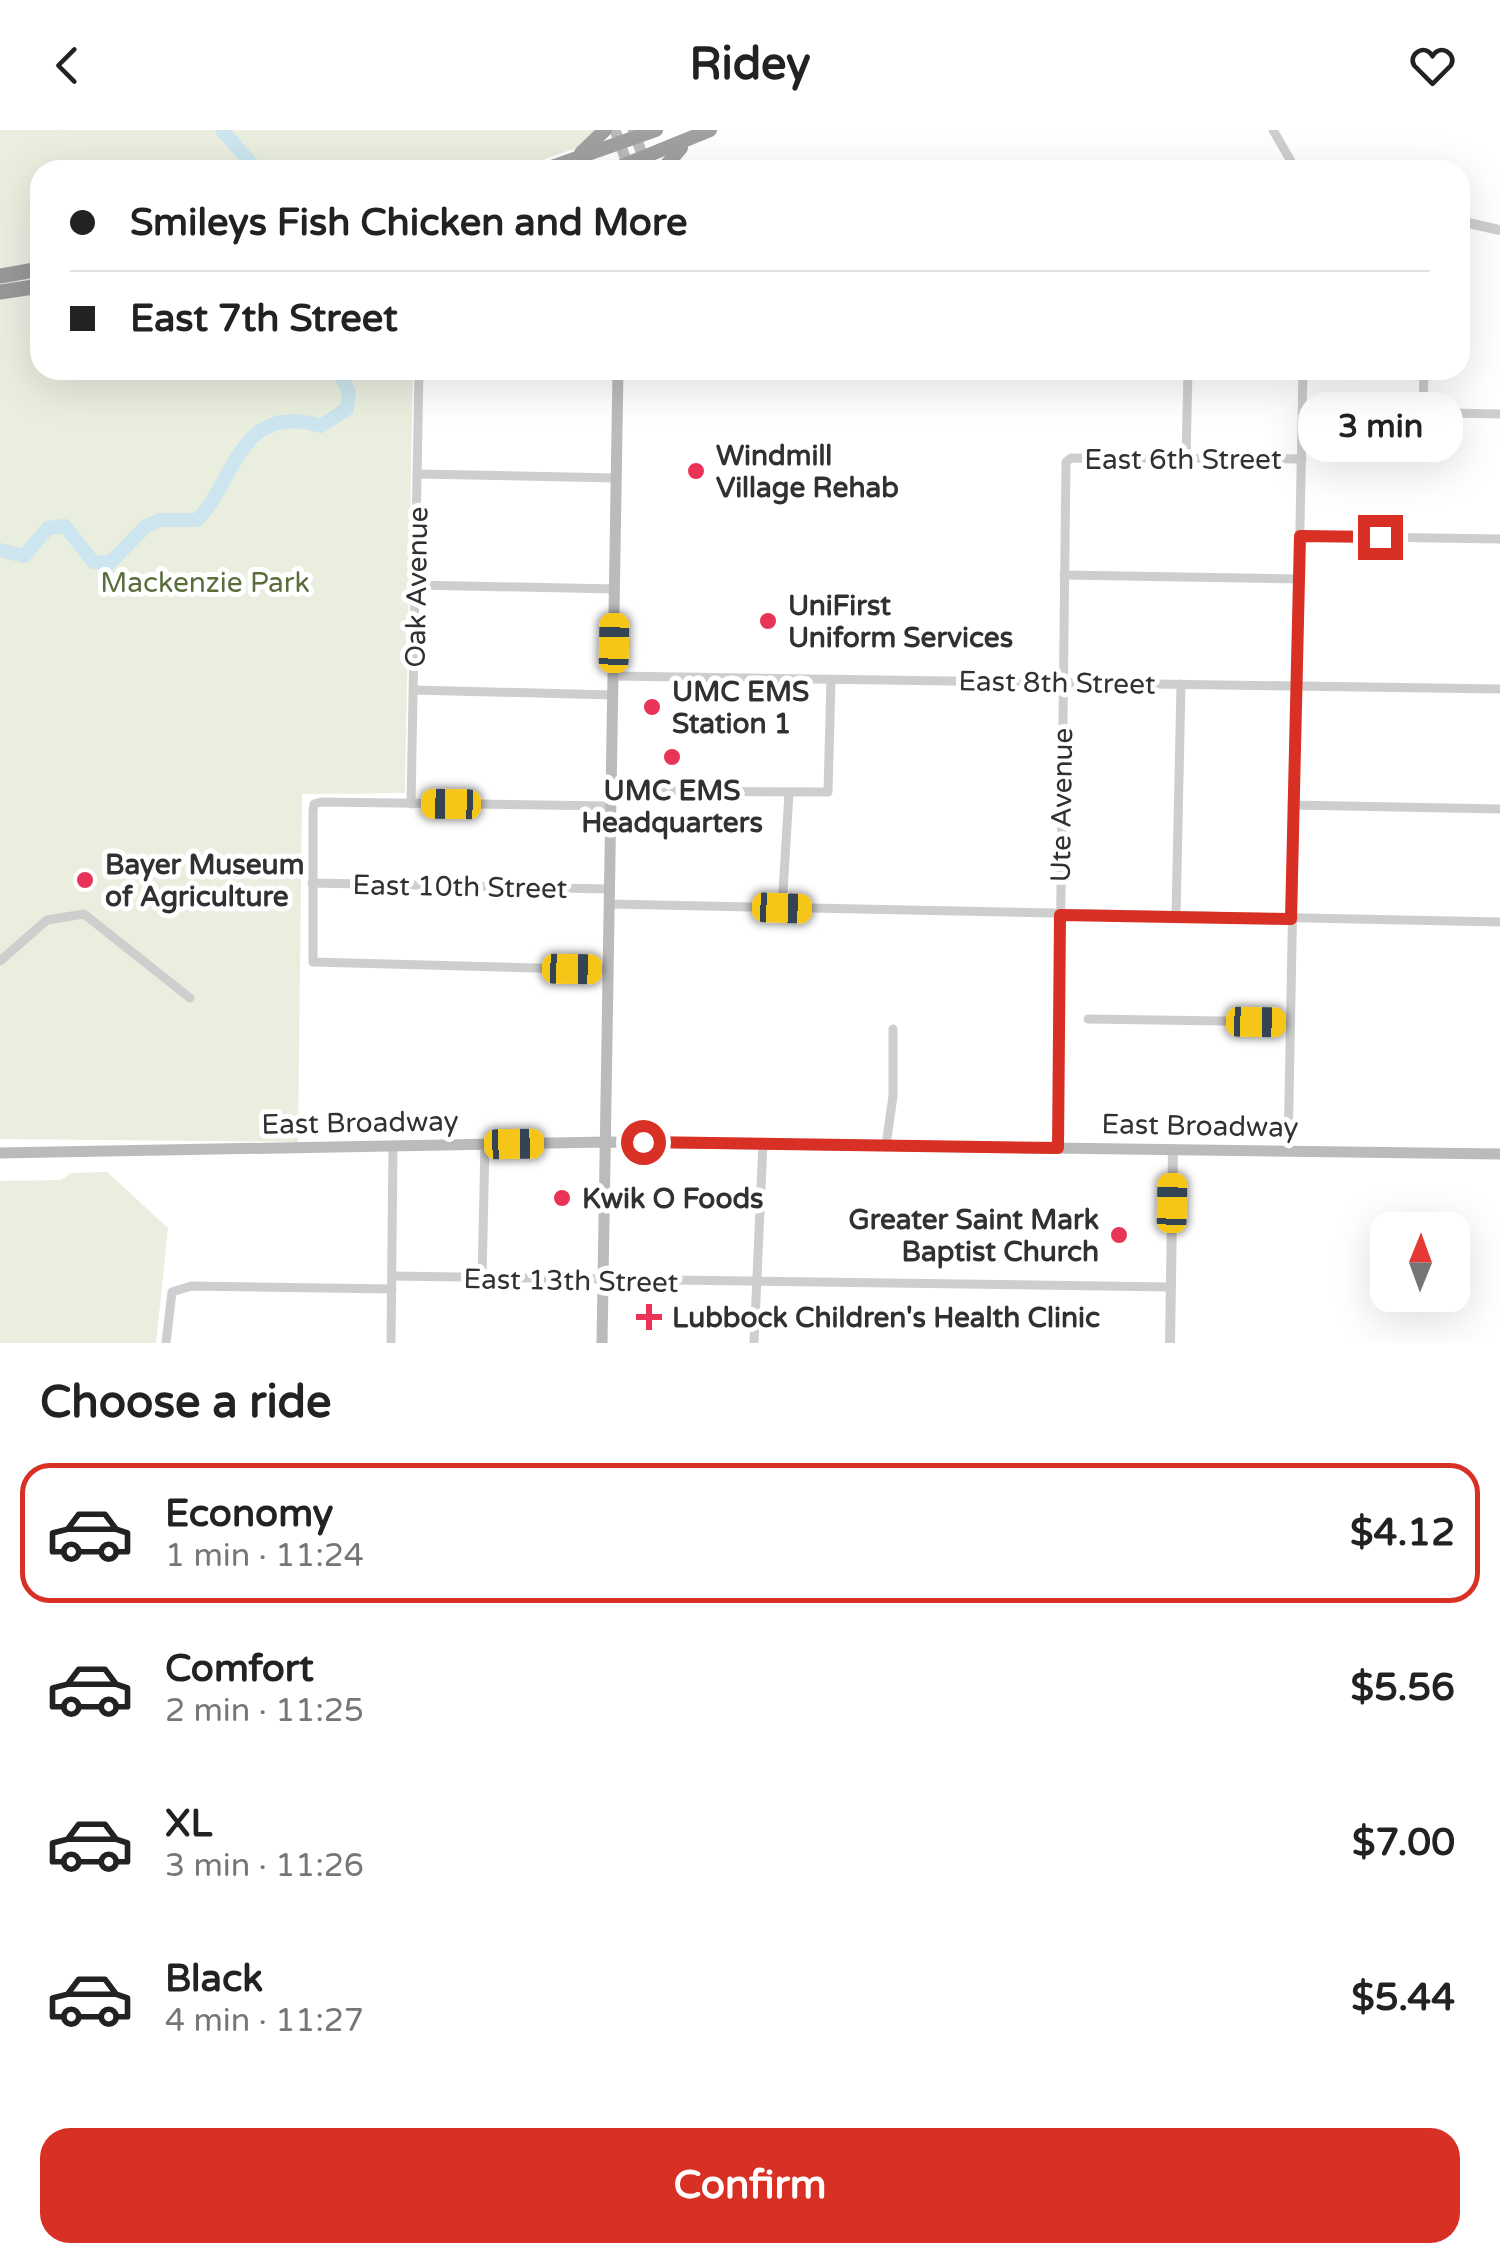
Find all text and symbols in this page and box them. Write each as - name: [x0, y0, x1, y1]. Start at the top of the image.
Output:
- icon: back: [40, 38, 95, 93]
- text: Ridey: [689, 38, 811, 92]
- icon: heart: [1405, 38, 1460, 93]
- text: Smileys Fish Chicken and More: [130, 200, 687, 246]
- text: East 7th Street: [130, 296, 398, 342]
- callout: 3 min: [1298, 392, 1462, 462]
- text: 3 min: [1338, 408, 1423, 446]
- place label: Windmill Village Rehab: [716, 439, 899, 505]
- street label: East 6th Street: [1084, 443, 1282, 477]
- marker: Windmill Village Rehab: [685, 460, 707, 482]
- street label: Oak Avenue: [399, 506, 435, 668]
- route end: [1358, 515, 1403, 560]
- park label: Mackenzie Park: [100, 566, 310, 600]
- place label: UniFirst Uniform Services: [788, 589, 1013, 655]
- marker: UniFirst Uniform Services: [757, 610, 779, 632]
- car: [598, 613, 630, 673]
- street label: East 8th Street: [958, 664, 1156, 702]
- place label: UMC EMS Station 1: [672, 675, 809, 741]
- marker: UMC EMS Station 1: [641, 696, 663, 718]
- street label: Ute Avenue: [1044, 727, 1080, 883]
- marker: UMC EMS Headquarters: [661, 746, 683, 768]
- place label: UMC EMS Headquarters: [581, 774, 763, 840]
- car: [421, 788, 481, 820]
- place label: Bayer Museum of Agriculture: [105, 848, 304, 914]
- street label: East 10th Street: [352, 868, 568, 906]
- marker: Bayer Museum of Agriculture: [74, 869, 96, 891]
- car: [751, 892, 813, 924]
- car: [542, 953, 602, 985]
- car: [1226, 1006, 1286, 1038]
- street label: East Broadway: [261, 1104, 459, 1142]
- street label: East Broadway: [1101, 1107, 1299, 1145]
- route start: [621, 1120, 666, 1165]
- car: [484, 1128, 544, 1160]
- car: [1156, 1173, 1188, 1233]
- place label: Kwik O Foods: [582, 1182, 764, 1216]
- marker: Kwik O Foods: [551, 1187, 573, 1209]
- place label: Greater Saint Mark Baptist Church: [848, 1203, 1099, 1269]
- north arrow: [1370, 1212, 1470, 1312]
- map controls: [1370, 1212, 1470, 1312]
- marker: Greater Saint Mark Baptist Church: [1108, 1224, 1130, 1246]
- street label: East 13th Street: [463, 1262, 679, 1300]
- place label: Lubbock Children's Health Clinic: [672, 1301, 1100, 1335]
- marker: Lubbock Children's Health Clinic: [636, 1304, 662, 1330]
- text: Choose a ride: [40, 1376, 331, 1430]
- icon: car: [45, 1488, 135, 1578]
- text: Economy: [165, 1491, 333, 1537]
- text: $4.12: [1350, 1510, 1455, 1556]
- text: 1 min · 11:24: [165, 1537, 364, 1575]
- icon: car: [45, 1643, 135, 1733]
- text: Comfort: [165, 1646, 314, 1692]
- text: $5.56: [1350, 1665, 1455, 1711]
- text: 2 min · 11:25: [165, 1692, 364, 1730]
- icon: car: [45, 1798, 135, 1888]
- text: XL: [165, 1801, 212, 1847]
- text: $7.00: [1352, 1820, 1455, 1866]
- text: 3 min · 11:26: [165, 1847, 364, 1885]
- icon: car: [45, 1953, 135, 2043]
- text: Black: [165, 1956, 263, 2002]
- text: $5.44: [1351, 1975, 1455, 2021]
- text: 4 min · 11:27: [165, 2002, 364, 2040]
- button: Confirm: [40, 2128, 1460, 2243]

